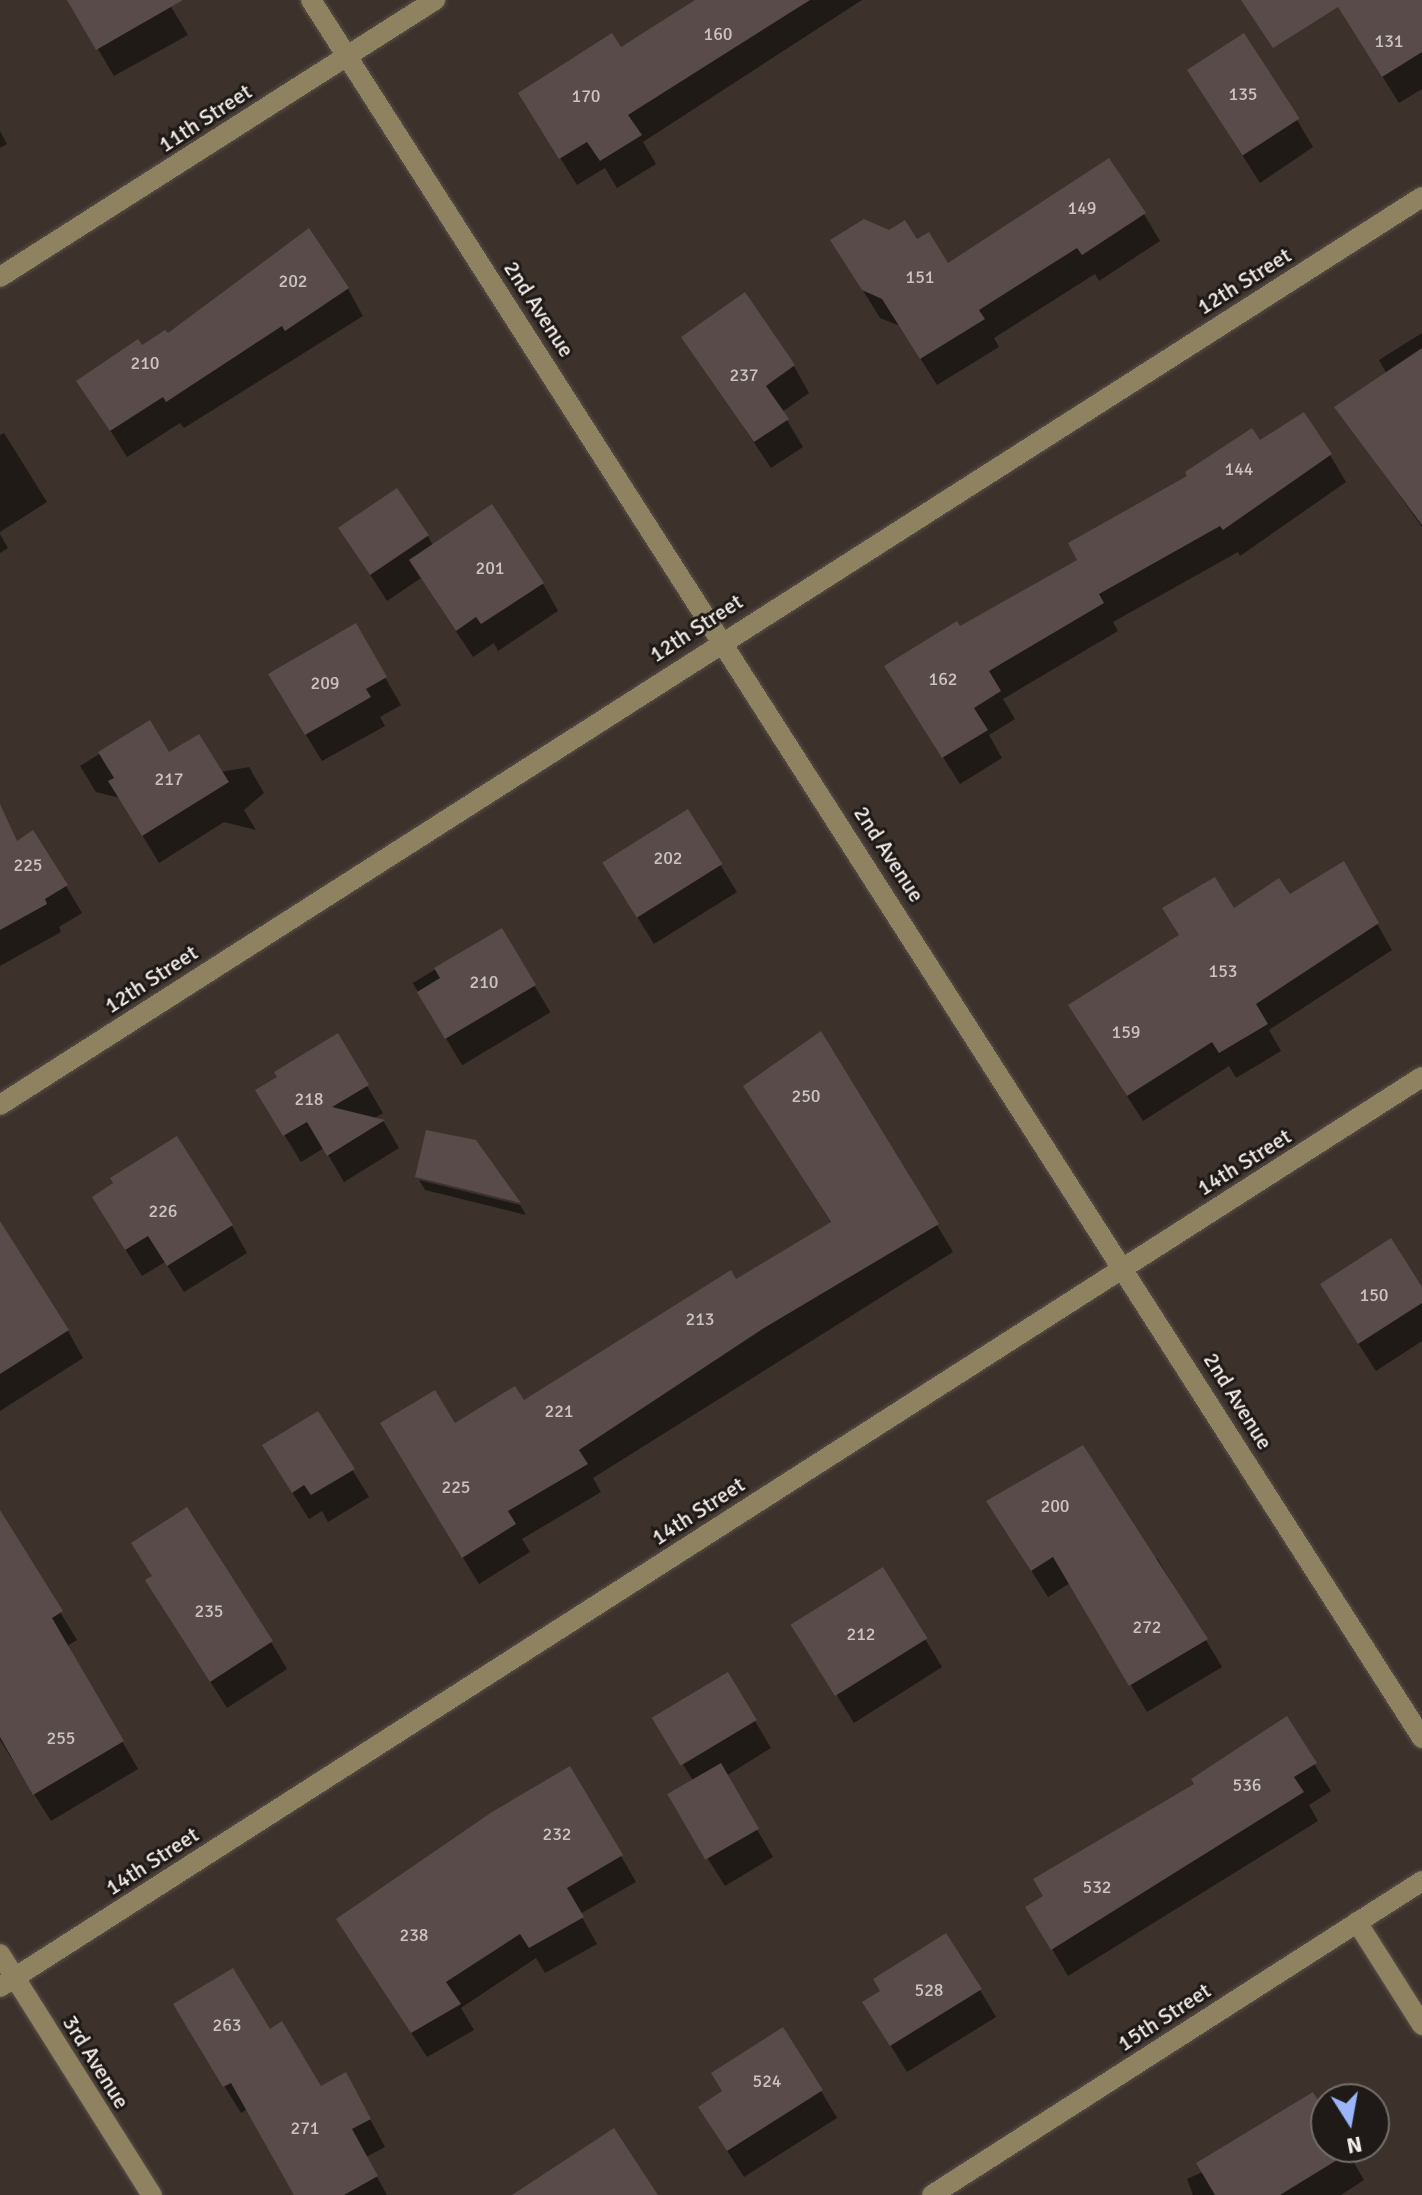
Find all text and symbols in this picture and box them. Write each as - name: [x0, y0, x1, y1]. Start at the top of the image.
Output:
- house number: 160: [703, 23, 733, 45]
- house number: 131: [1374, 30, 1404, 52]
- street label: 11th Street: [154, 78, 256, 158]
- house number: 135: [1228, 83, 1258, 105]
- house number: 170: [571, 85, 601, 107]
- house number: 149: [1067, 197, 1097, 219]
- street label: 12th Street: [1192, 242, 1296, 320]
- street label: 2nd Avenue: [498, 256, 580, 362]
- house number: 151: [905, 266, 935, 288]
- house number: 202: [278, 270, 308, 292]
- house number: 210: [130, 352, 160, 374]
- house number: 237: [729, 364, 759, 386]
- house number: 144: [1224, 458, 1254, 480]
- house number: 201: [475, 557, 505, 579]
- street label: 12th Street: [645, 588, 747, 668]
- house number: 162: [928, 668, 958, 690]
- house number: 209: [310, 672, 340, 694]
- house number: 217: [154, 768, 184, 790]
- street label: 2nd Avenue: [848, 801, 930, 907]
- house number: 202: [653, 847, 683, 869]
- house number: 225: [13, 854, 43, 876]
- street label: 12th Street: [100, 939, 202, 1019]
- house number: 153: [1208, 960, 1238, 982]
- house number: 210: [469, 971, 499, 993]
- house number: 159: [1111, 1021, 1141, 1043]
- house number: 250: [791, 1085, 821, 1107]
- house number: 218: [294, 1088, 324, 1110]
- street label: 14th Street: [1192, 1123, 1296, 1201]
- house number: 226: [148, 1200, 178, 1222]
- house number: 150: [1359, 1284, 1389, 1306]
- house number: 213: [685, 1308, 715, 1330]
- street label: 2nd Avenue: [1198, 1348, 1278, 1454]
- house number: 221: [544, 1400, 574, 1422]
- street label: 14th Street: [647, 1471, 749, 1551]
- house number: 225: [441, 1476, 471, 1498]
- house number: 200: [1040, 1495, 1070, 1517]
- house number: 235: [194, 1600, 224, 1622]
- house number: 272: [1132, 1616, 1162, 1638]
- house number: 212: [846, 1623, 876, 1645]
- house number: 255: [46, 1727, 76, 1749]
- house number: 536: [1232, 1774, 1262, 1796]
- street label: 14th Street: [101, 1821, 203, 1901]
- house number: 232: [542, 1823, 572, 1845]
- house number: 532: [1082, 1876, 1112, 1898]
- house number: 238: [399, 1924, 429, 1946]
- street label: 15th Street: [1113, 1977, 1215, 2057]
- house number: 528: [914, 1979, 944, 2001]
- street label: 3rd Avenue: [57, 2010, 135, 2114]
- house number: 263: [212, 2014, 242, 2036]
- house number: 524: [752, 2070, 782, 2092]
- north arrow: [1310, 2083, 1390, 2163]
- house number: 271: [290, 2117, 320, 2139]
- text: N: [1344, 2130, 1364, 2160]

